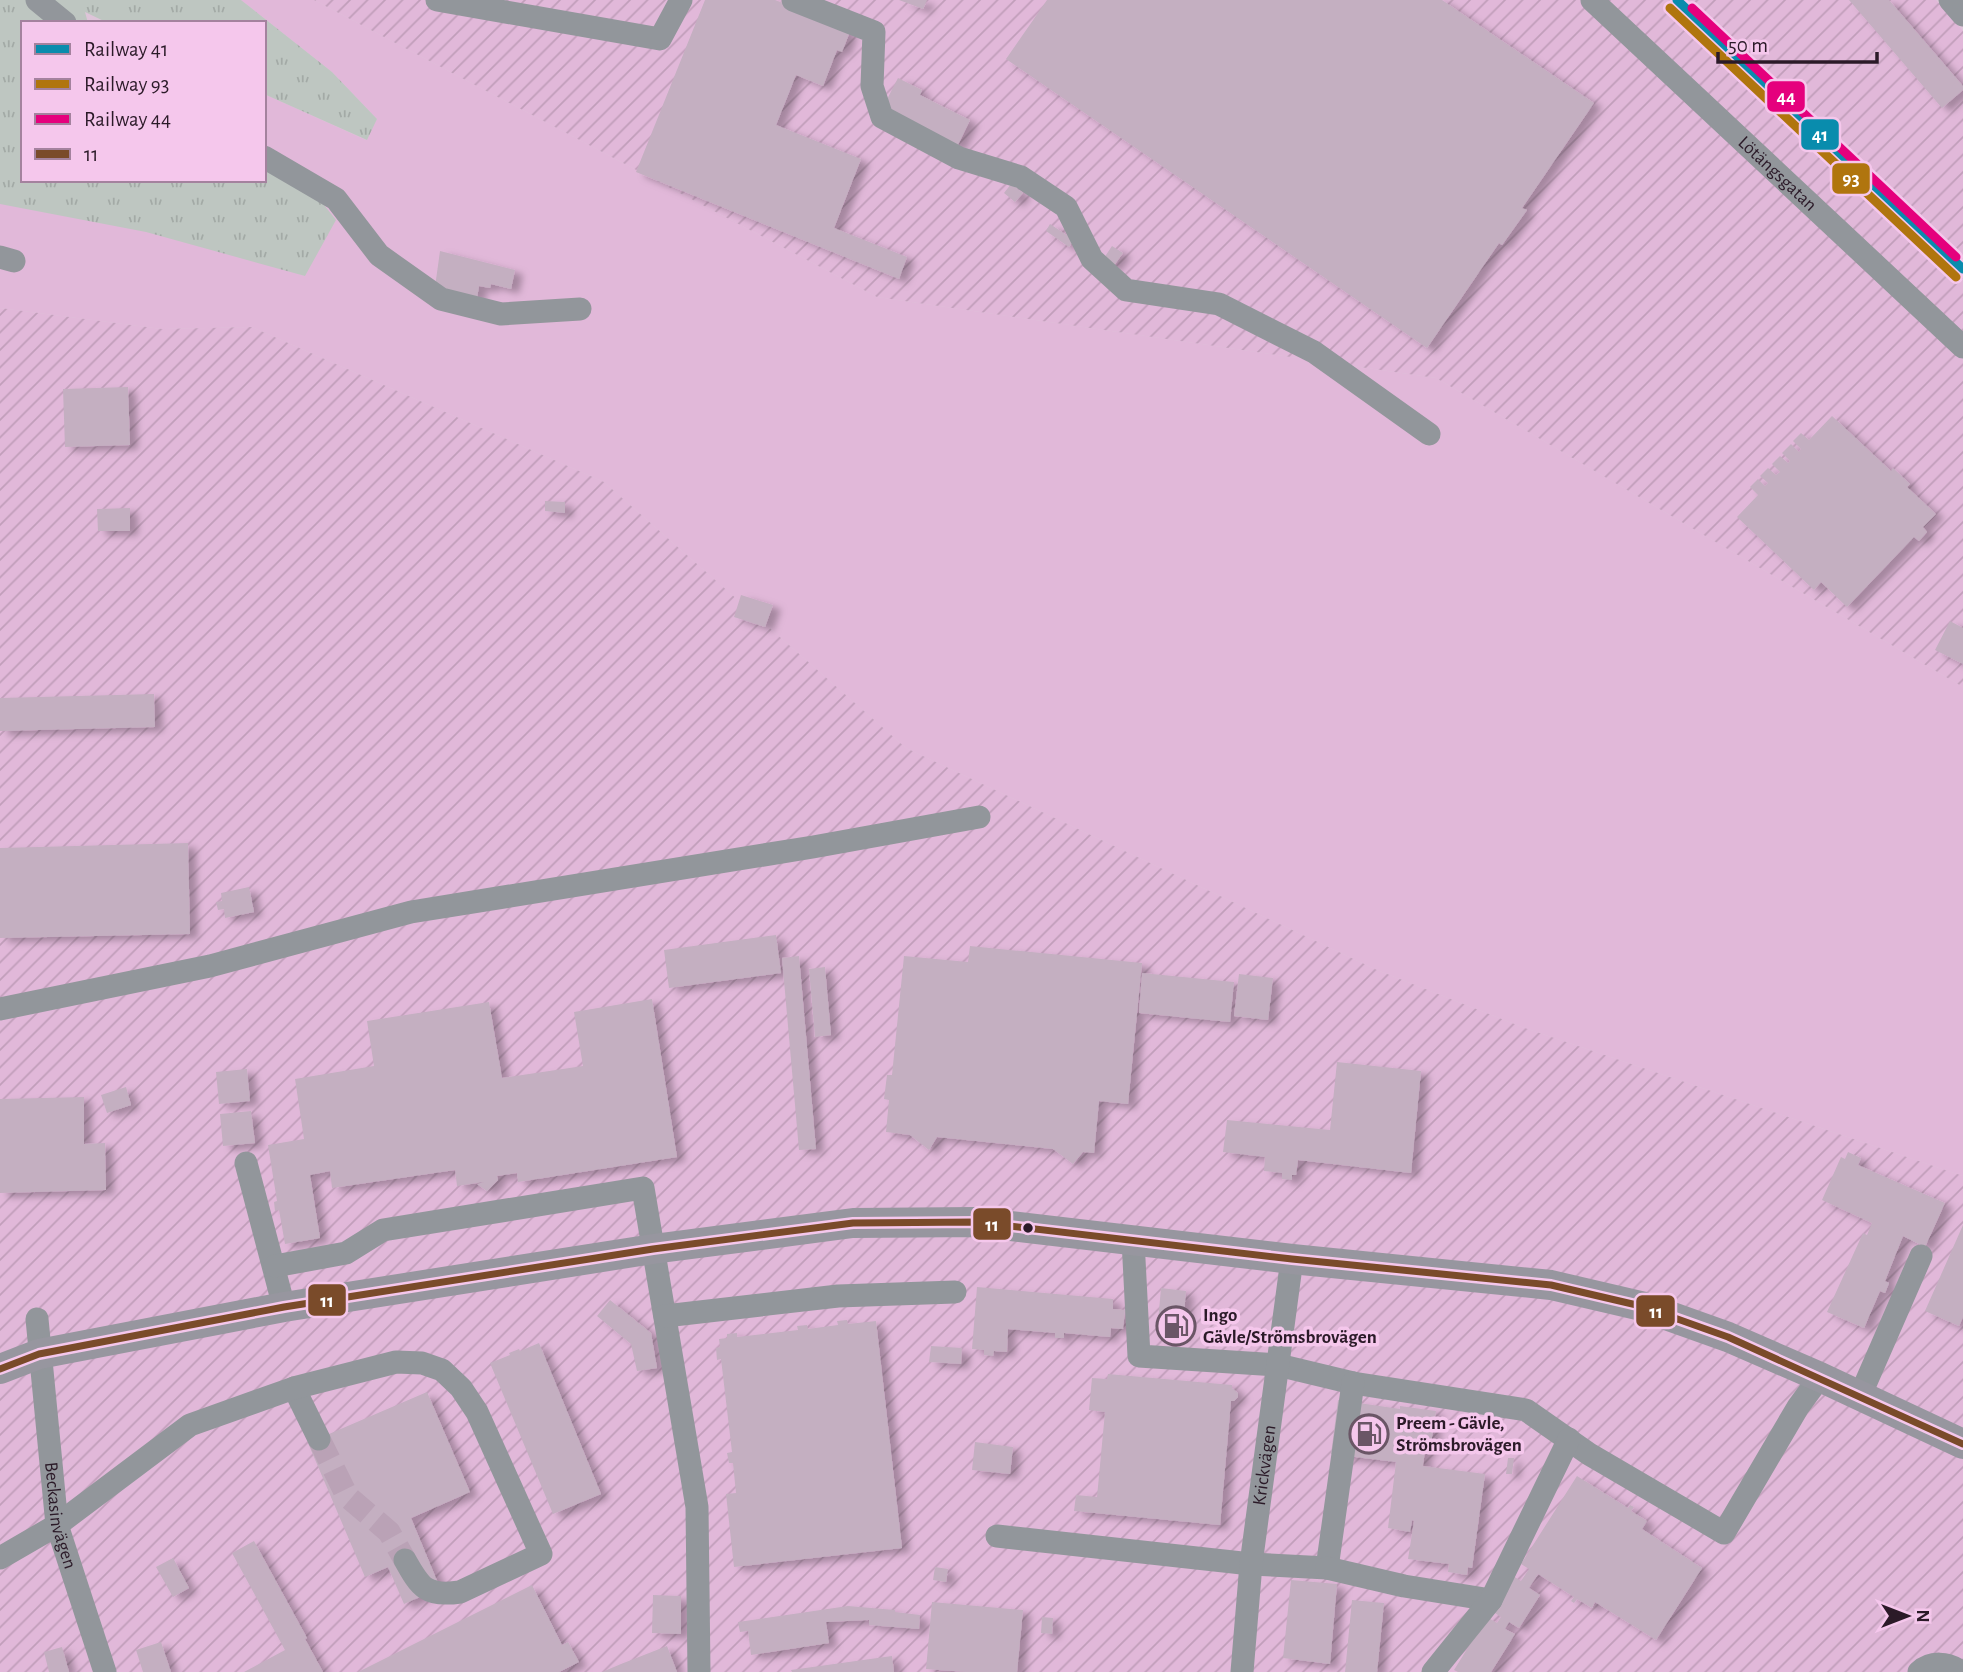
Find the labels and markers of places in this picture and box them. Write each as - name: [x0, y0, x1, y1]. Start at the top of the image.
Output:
- unlabelled marker: [1021, 1221, 1035, 1235]
- fuel station icon: Ingo Gävle/Strömsbrovägen: [1155, 1305, 1197, 1347]
- place label: Ingo Gävle/Strömsbrovägen: [1203, 1306, 1377, 1347]
- fuel station icon: Preem - Gävle, Strömsbrovägen: [1348, 1413, 1390, 1455]
- place label: Preem - Gävle, Strömsbrovägen: [1396, 1414, 1522, 1455]

